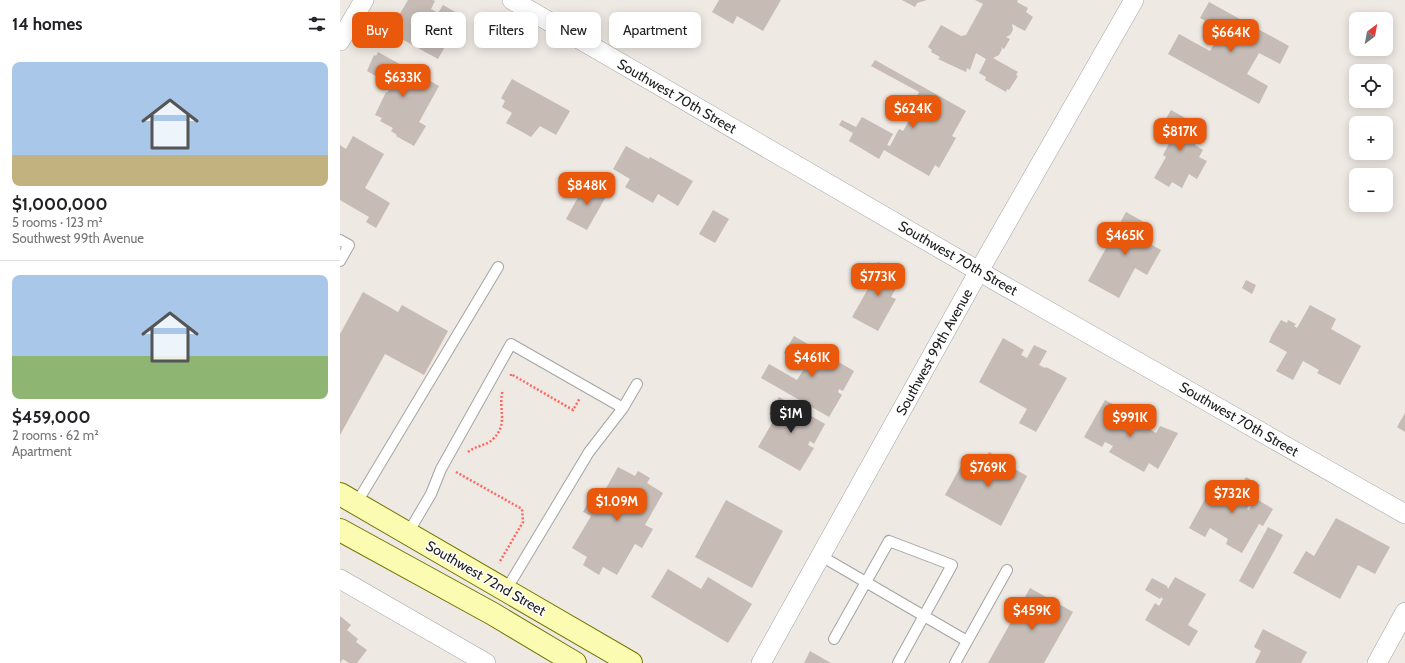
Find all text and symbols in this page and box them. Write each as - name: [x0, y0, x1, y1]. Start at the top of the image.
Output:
- chip: Buy: [352, 12, 403, 48]
- chip: Rent: [411, 12, 466, 48]
- chip: Filters: [474, 12, 538, 48]
- chip: New: [546, 12, 601, 48]
- chip: Apartment: [609, 12, 701, 48]
- north arrow: [1349, 12, 1393, 56]
- map controls: [1349, 12, 1393, 212]
- icon: filters: [306, 13, 328, 35]
- text: 14 homes: [12, 14, 82, 34]
- pin: $664K: [1203, 19, 1259, 53]
- text: $664K: [1212, 24, 1250, 40]
- street label: Southwest 70th Street: [614, 55, 740, 138]
- pin: $633K: [375, 64, 431, 98]
- button: locate: [1349, 64, 1393, 108]
- text: $633K: [384, 69, 422, 85]
- icon: home: [134, 88, 206, 160]
- pin: $624K: [885, 95, 941, 129]
- text: $624K: [894, 100, 932, 116]
- button: +: [1349, 116, 1393, 160]
- pin: $817K: [1152, 118, 1208, 152]
- text: $817K: [1163, 123, 1197, 139]
- button: −: [1349, 168, 1393, 212]
- pin: $848K: [559, 172, 615, 206]
- text: $848K: [567, 177, 607, 193]
- text: $1,000,000: [12, 194, 108, 214]
- text: 5 rooms · 123 m²: [12, 214, 103, 230]
- street label: Southwest 70th Street: [895, 217, 1021, 300]
- pin: $465K: [1097, 222, 1153, 256]
- text: $465K: [1106, 227, 1144, 243]
- text: Southwest 99th Avenue: [12, 230, 144, 246]
- pin: $773K: [850, 263, 906, 297]
- text: $773K: [860, 268, 896, 284]
- street label: Southwest 99th Avenue: [892, 286, 976, 418]
- icon: home: [134, 301, 206, 373]
- pin: $461K: [784, 344, 840, 378]
- text: $461K: [794, 349, 830, 365]
- street label: Southwest 70th Street: [1176, 378, 1302, 461]
- pin: $1M: [772, 400, 810, 434]
- pin: $991K: [1102, 404, 1158, 438]
- text: $1M: [779, 405, 803, 421]
- text: $459,000: [12, 407, 91, 427]
- text: $991K: [1112, 409, 1148, 425]
- text: 2 rooms · 62 m²: [12, 427, 99, 443]
- text: Apartment: [12, 443, 72, 459]
- pin: $769K: [960, 454, 1016, 488]
- text: $769K: [970, 459, 1006, 475]
- pin: $732K: [1204, 480, 1260, 514]
- text: $732K: [1214, 485, 1250, 501]
- pin: $1.09M: [584, 488, 650, 522]
- text: $1.09M: [596, 493, 638, 509]
- street label: Southwest 72nd Street: [423, 536, 549, 620]
- pin: $459K: [1004, 597, 1060, 631]
- text: $459K: [1013, 602, 1051, 618]

